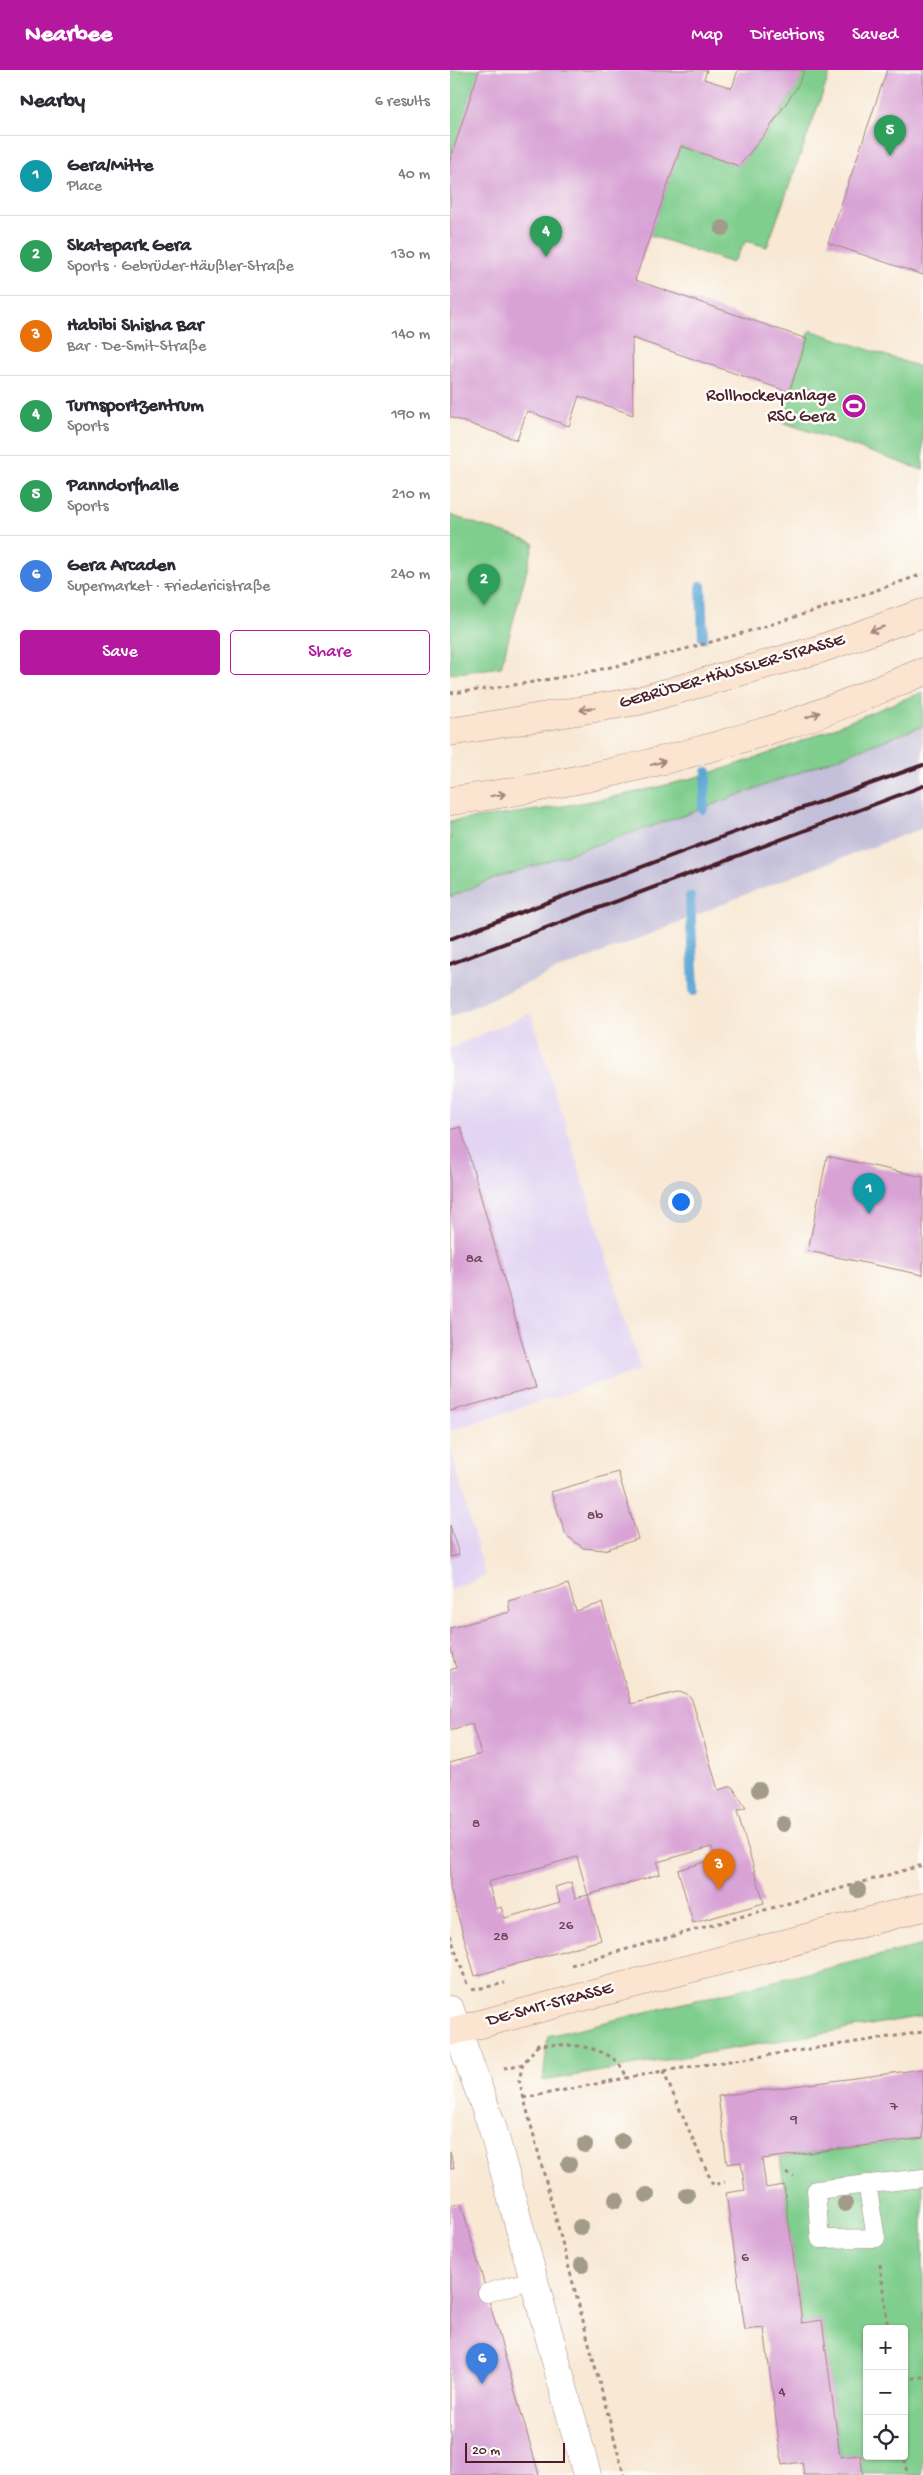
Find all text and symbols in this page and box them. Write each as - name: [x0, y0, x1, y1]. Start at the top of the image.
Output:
- text: Nearbee: [25, 21, 112, 50]
- text: Map: [691, 25, 723, 46]
- text: Directions: [751, 25, 824, 46]
- text: Saved: [852, 25, 898, 46]
- text: Nearby: [20, 90, 85, 115]
- text: 6 results: [375, 93, 430, 112]
- pin: 5: [874, 115, 906, 156]
- text: Gera/Mitte: [67, 155, 153, 178]
- text: 1: [33, 166, 39, 185]
- text: 40 m: [398, 166, 430, 185]
- text: Place: [67, 178, 102, 197]
- pin: 4: [530, 216, 562, 257]
- text: Skatepark Gera: [67, 235, 191, 258]
- text: 2: [32, 246, 40, 265]
- text: 130 m: [391, 246, 430, 265]
- text: Sports · Gebrüder-Häußler-Straße: [67, 258, 294, 277]
- text: Habibi Shisha Bar: [67, 315, 204, 338]
- text: 3: [32, 326, 40, 345]
- text: 140 m: [392, 326, 430, 345]
- text: Bar · De-Smit-Straße: [67, 338, 206, 357]
- place label: Rollhockeyanlage RSC Gera: [706, 386, 837, 428]
- sports icon: Rollhockeyanlage RSC Gera: [841, 393, 867, 419]
- text: Turnsportzentrum: [67, 395, 204, 418]
- text: 4: [32, 406, 40, 425]
- text: 190 m: [391, 406, 430, 425]
- text: Sports: [67, 418, 109, 437]
- text: Panndorfhalle: [67, 475, 179, 498]
- text: 5: [32, 486, 40, 505]
- text: 210 m: [391, 486, 430, 505]
- text: Sports: [67, 498, 109, 517]
- text: Gera Arcaden: [67, 555, 175, 578]
- pin: 2: [468, 564, 500, 605]
- text: 6: [32, 566, 40, 585]
- text: 240 m: [390, 566, 430, 585]
- text: Supermarket · Friedericistraße: [67, 578, 270, 597]
- one-way arrow: [870, 625, 885, 634]
- street label: GEBRÜDER-HÄUSSLER-STRASSE: [617, 629, 848, 714]
- button: Save: [20, 630, 220, 675]
- button: Share: [230, 630, 430, 675]
- one-way arrow: [580, 705, 596, 715]
- one-way arrow: [805, 710, 820, 719]
- one-way arrow: [649, 757, 665, 767]
- one-way arrow: [490, 790, 506, 800]
- pin: 1: [853, 1173, 885, 1214]
- your location: [668, 1189, 694, 1215]
- house number: 8a: [466, 1250, 483, 1268]
- house number: 8b: [587, 1507, 603, 1525]
- house number: 8: [472, 1815, 480, 1833]
- pin: 3: [703, 1849, 735, 1890]
- house number: 26: [559, 1917, 574, 1935]
- house number: 28: [493, 1928, 509, 1946]
- street label: DE-SMIT-STRASSE: [484, 1978, 616, 2032]
- house number: 7: [889, 2098, 899, 2116]
- house number: 9: [789, 2111, 798, 2129]
- house number: 6: [741, 2249, 749, 2267]
- map controls: [863, 2325, 908, 2460]
- button: +: [863, 2325, 908, 2370]
- pin: 6: [466, 2343, 498, 2384]
- button: −: [863, 2370, 908, 2415]
- house number: 4: [778, 2383, 786, 2401]
- button: locate: [863, 2415, 908, 2460]
- scale bar: [465, 2440, 565, 2463]
- text: 20 m: [472, 2443, 500, 2460]

